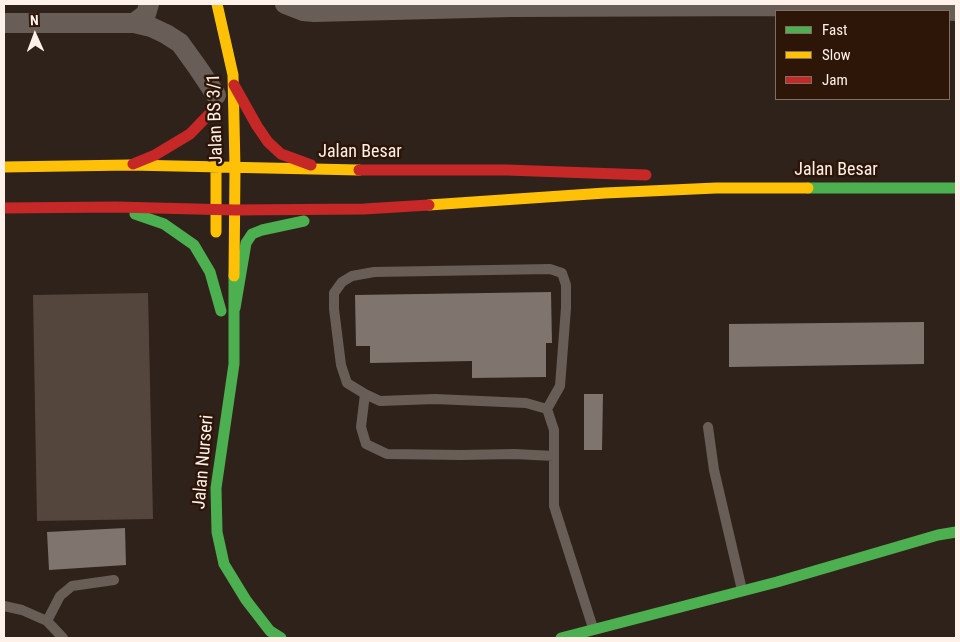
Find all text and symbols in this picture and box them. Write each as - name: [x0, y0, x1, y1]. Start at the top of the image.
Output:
- north arrow: [10, 10, 60, 60]
- legend: [775, 10, 950, 100]
- text: N: [30, 12, 39, 28]
- text: Fast: [822, 21, 847, 39]
- text: Slow: [822, 46, 851, 64]
- text: Jam: [822, 71, 848, 89]
- street label: Jalan BS 3/1: [204, 73, 228, 165]
- street label: Jalan Besar: [318, 141, 402, 163]
- street label: Jalan Besar: [794, 159, 878, 181]
- street label: Jalan Nurseri: [189, 414, 219, 510]

